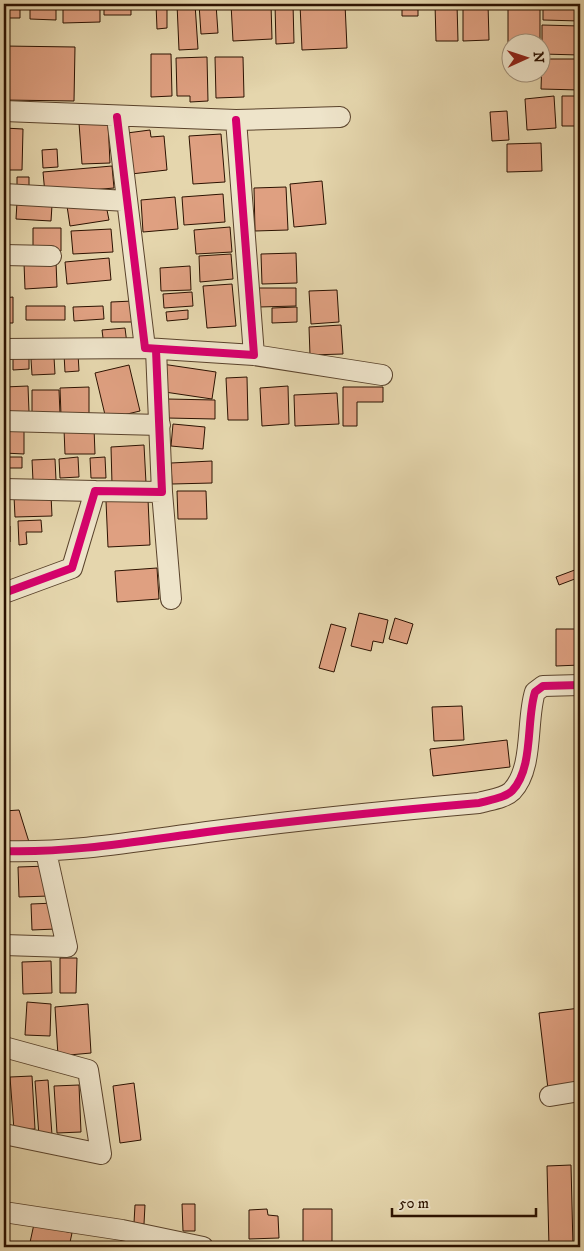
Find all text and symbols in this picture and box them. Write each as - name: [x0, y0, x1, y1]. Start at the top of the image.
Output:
- north arrow: [502, 32, 552, 82]
- text: N: [529, 51, 547, 64]
- scale bar: [392, 1186, 535, 1218]
- text: 50 m: [399, 1194, 429, 1213]

